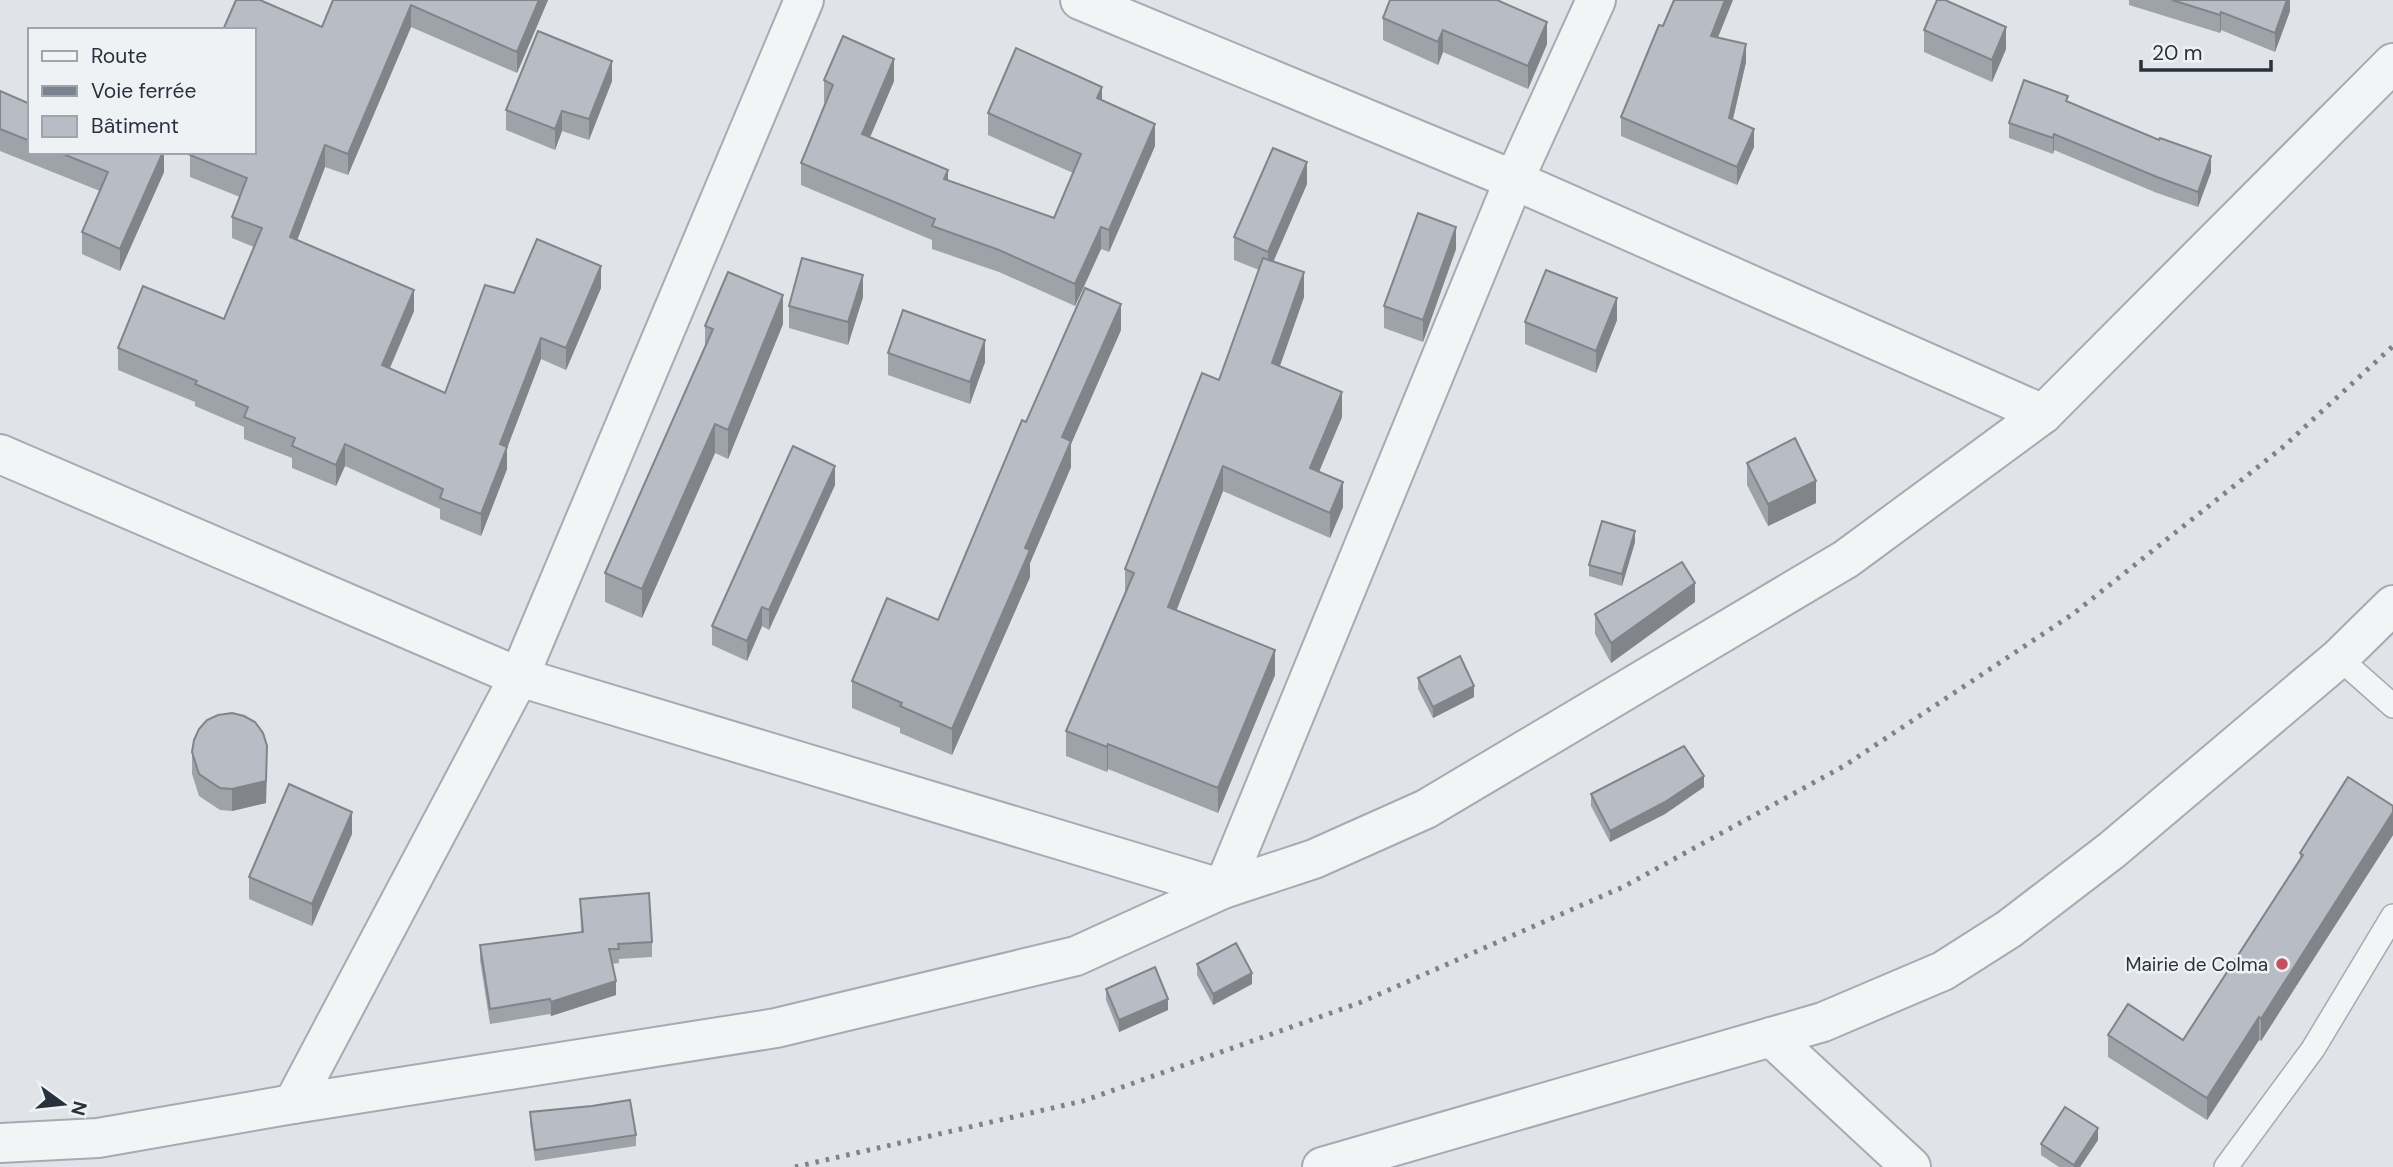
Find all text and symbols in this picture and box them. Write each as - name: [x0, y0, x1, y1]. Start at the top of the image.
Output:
- legend: [28, 28, 256, 154]
- scale bar: [2141, 28, 2270, 72]
- text: 20 m: [2152, 39, 2203, 67]
- text: Route: [91, 42, 147, 70]
- text: Voie ferrée: [91, 77, 196, 105]
- text: Bâtiment: [91, 112, 179, 140]
- place label: Mairie de Colma: [2126, 952, 2268, 977]
- marker: Mairie de Colma: [2274, 956, 2290, 972]
- north arrow: [28, 1069, 98, 1139]
- text: N: [65, 1098, 93, 1118]

